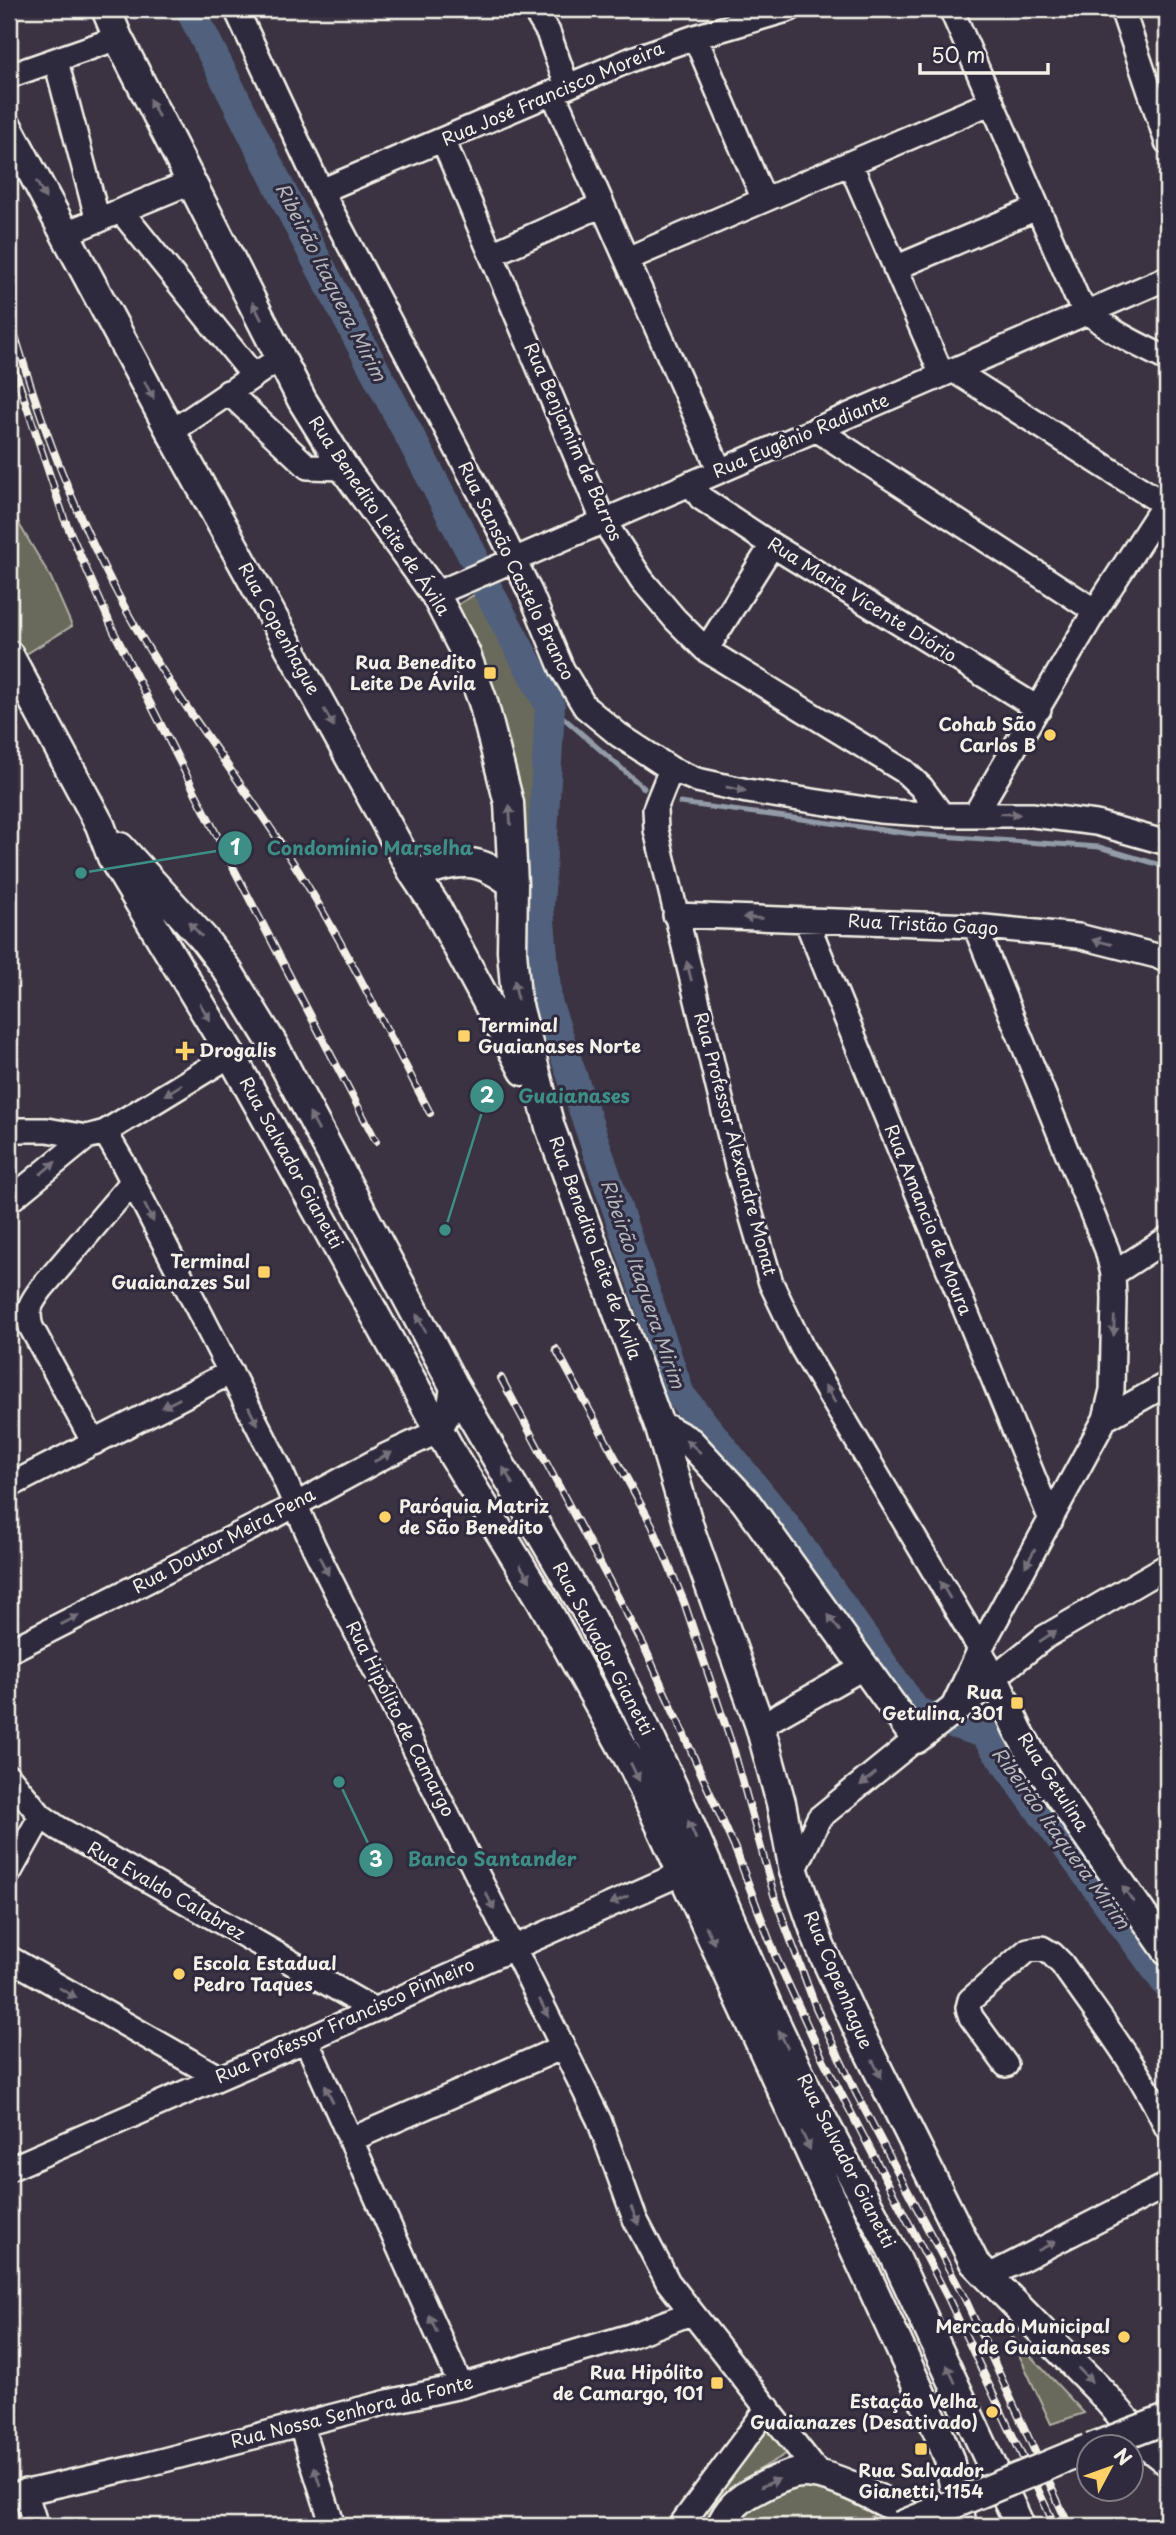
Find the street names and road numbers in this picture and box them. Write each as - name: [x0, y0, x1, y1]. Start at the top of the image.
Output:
- street label: Rua José Francisco Moreira: [437, 33, 668, 152]
- street label: Rua Benjamim de Barros: [518, 338, 630, 545]
- street label: Rua Eugênio Radiante: [708, 385, 893, 484]
- street label: Rua Benedito Leite de Ávila: [303, 410, 458, 621]
- street label: Rua Sansão Castelo Branco: [452, 456, 582, 684]
- street label: Rua Maria Vicente Diório: [763, 529, 963, 668]
- street label: Rua Copenhague: [233, 557, 328, 700]
- street label: Rua Tristão Gago: [847, 906, 999, 941]
- street label: Rua Professor Alexandre Monat: [688, 1009, 785, 1279]
- street label: Rua Salvador Gianetti: [234, 1071, 351, 1253]
- street label: Rua Amancio de Moura: [879, 1120, 980, 1319]
- street label: Rua Benedito Leite de Ávila: [543, 1132, 650, 1364]
- street label: Rua Doutor Meira Pena: [127, 1480, 320, 1599]
- street label: Rua Salvador Gianetti: [547, 1557, 662, 1740]
- street label: Rua Hipólito de Camargo: [340, 1616, 463, 1821]
- street label: Rua Getulina: [1012, 1726, 1097, 1837]
- street label: Rua Evaldo Calabrez: [83, 1833, 251, 1946]
- street label: Rua Copenhague: [798, 1906, 881, 2053]
- street label: Rua Professor Francisco Pinheiro: [210, 1950, 478, 2089]
- street label: Rua Salvador Gianetti: [791, 2068, 903, 2252]
- street label: Rua Nossa Senhora da Fonte: [228, 2367, 476, 2454]

